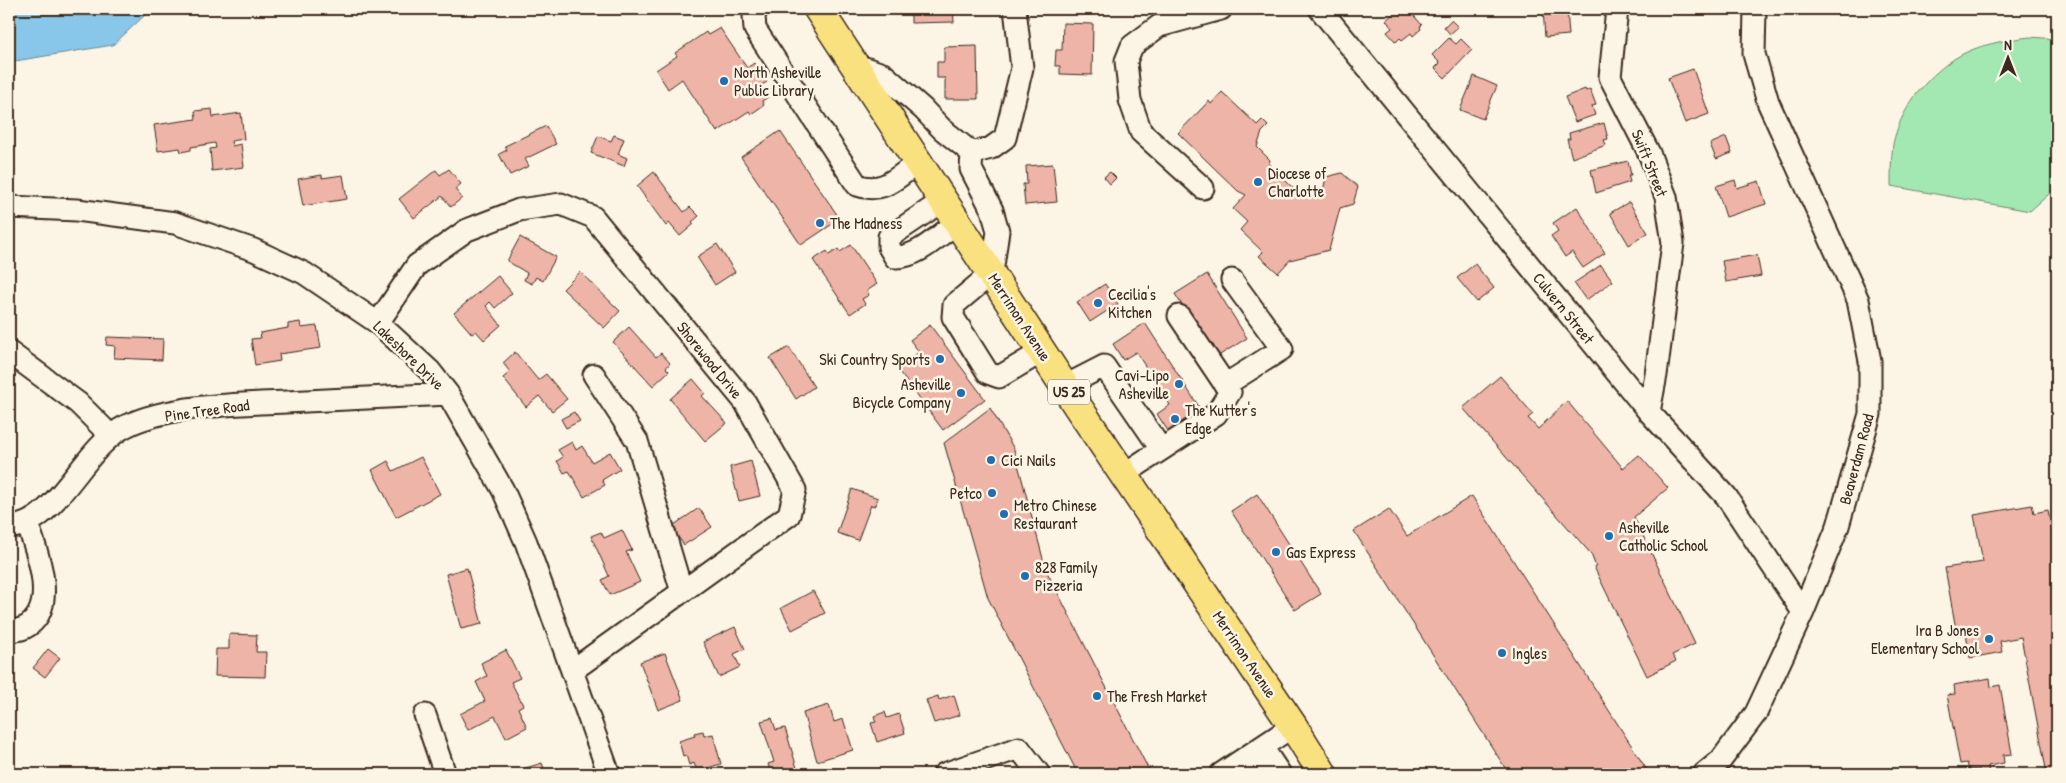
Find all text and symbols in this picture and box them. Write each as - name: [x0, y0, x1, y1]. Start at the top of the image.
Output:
- north arrow: [1984, 32, 2034, 82]
- text: N: [2004, 35, 2012, 54]
- place label: North Asheville Public Library: [734, 61, 822, 101]
- marker: North Asheville Public Library: [718, 75, 730, 87]
- street label: Swift Street: [1627, 126, 1674, 200]
- place label: Diocese of Charlotte: [1268, 162, 1327, 202]
- marker: Diocese of Charlotte: [1252, 176, 1264, 188]
- place label: The Madness: [830, 212, 902, 234]
- marker: The Madness: [814, 217, 826, 229]
- street label: Culvern Street: [1528, 267, 1600, 349]
- street label: Merrimon Avenue: [983, 269, 1057, 366]
- place label: Cecilia's Kitchen: [1108, 283, 1156, 323]
- marker: Cecilia's Kitchen: [1092, 297, 1104, 309]
- street label: Lakeshore Drive: [369, 316, 450, 395]
- street label: Shorewood Drive: [672, 317, 748, 404]
- place label: Ski Country Sports: [819, 348, 930, 370]
- marker: Ski Country Sports: [934, 353, 946, 365]
- place label: Cavi-Lipo Asheville: [1115, 364, 1170, 404]
- place label: Asheville Bicycle Company: [853, 373, 952, 413]
- marker: Cavi-Lipo Asheville: [1173, 378, 1185, 390]
- road number: US 25: [1048, 380, 1090, 404]
- marker: Asheville Bicycle Company: [955, 387, 967, 399]
- street label: Pine Tree Road: [163, 393, 251, 427]
- place label: The Kutter's Edge: [1185, 399, 1256, 439]
- street label: Beaverdam Road: [1833, 411, 1879, 507]
- marker: The Kutter's Edge: [1169, 413, 1181, 425]
- place label: Cici Nails: [1001, 449, 1056, 471]
- marker: Cici Nails: [985, 454, 997, 466]
- place label: Petco: [950, 482, 983, 504]
- marker: Petco: [986, 487, 998, 499]
- place label: Metro Chinese Restaurant: [1014, 494, 1098, 534]
- marker: Metro Chinese Restaurant: [998, 508, 1010, 520]
- place label: Asheville Catholic School: [1619, 516, 1709, 556]
- marker: Asheville Catholic School: [1603, 530, 1615, 542]
- place label: Gas Express: [1286, 541, 1356, 563]
- marker: Gas Express: [1270, 546, 1282, 558]
- place label: 828 Family Pizzeria: [1035, 556, 1098, 596]
- marker: 828 Family Pizzeria: [1019, 570, 1031, 582]
- street label: Merrimon Avenue: [1208, 606, 1283, 702]
- place label: Ira B Jones Elementary School: [1871, 619, 1980, 659]
- marker: Ira B Jones Elementary School: [1983, 633, 1995, 645]
- place label: Ingles: [1512, 642, 1547, 664]
- marker: Ingles: [1496, 647, 1508, 659]
- place label: The Fresh Market: [1107, 685, 1207, 707]
- marker: The Fresh Market: [1091, 690, 1103, 702]

